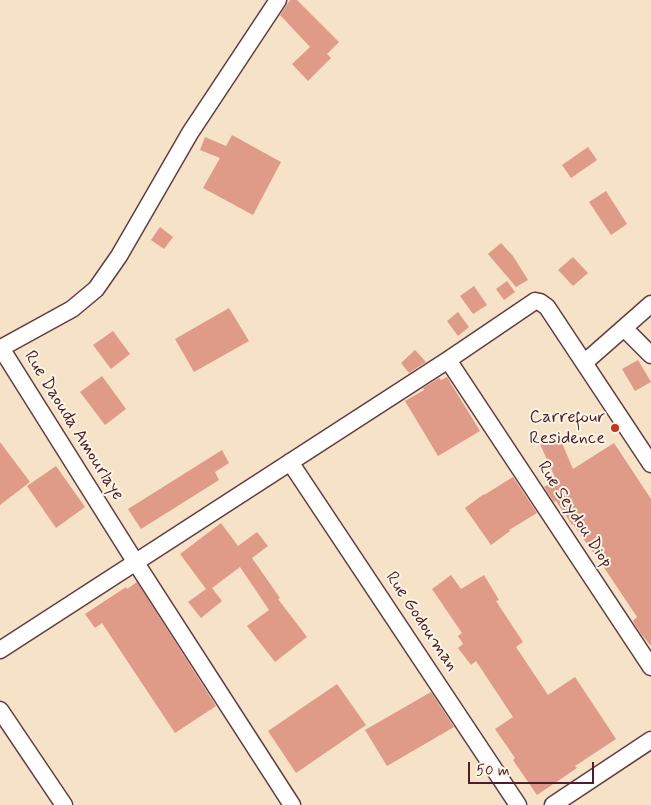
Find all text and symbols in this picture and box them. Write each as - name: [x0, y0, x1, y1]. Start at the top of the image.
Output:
- street label: Rue Daouda Amourlaye: [18, 347, 128, 505]
- place label: Carrefour Residence: [529, 407, 605, 449]
- marker: Carrefour Residence: [609, 422, 621, 434]
- street label: Rue Seydou Diop: [532, 458, 616, 572]
- street label: Rue Godouman: [380, 568, 462, 676]
- scale bar: [471, 752, 597, 784]
- text: 50 m: [476, 761, 510, 781]

